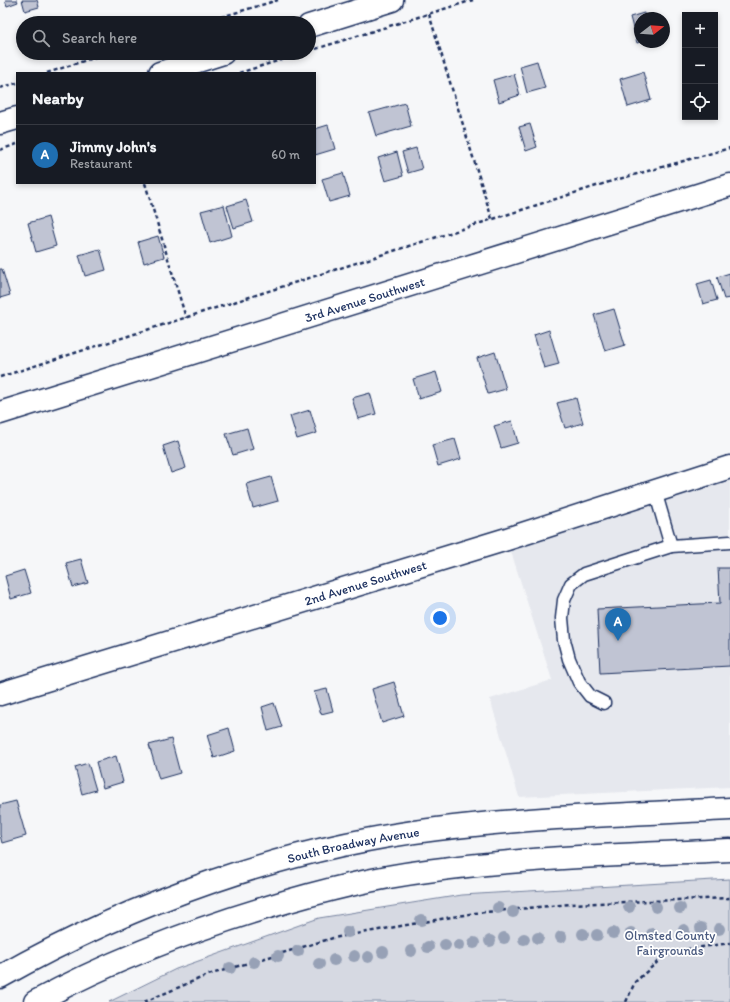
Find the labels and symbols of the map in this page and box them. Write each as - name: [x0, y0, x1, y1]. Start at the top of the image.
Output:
- north arrow: [634, 12, 670, 48]
- street label: 3rd Avenue Southwest: [303, 274, 427, 325]
- street label: 2nd Avenue Southwest: [303, 557, 428, 609]
- your location: [430, 608, 450, 628]
- pin: A: [605, 608, 631, 641]
- street label: South Broadway Avenue: [286, 824, 420, 866]
- park label: Olmsted County Fairgrounds: [625, 928, 715, 958]

